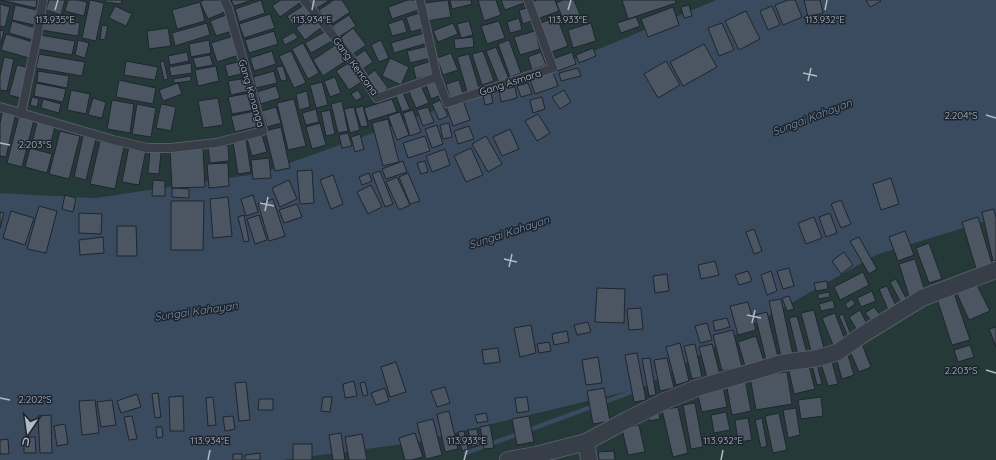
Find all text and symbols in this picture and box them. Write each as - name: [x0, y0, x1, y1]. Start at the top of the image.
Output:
- text: 113.935°E: [35, 13, 75, 26]
- text: 113.934°E: [292, 13, 332, 26]
- text: 113.933°E: [548, 13, 588, 26]
- text: 113.932°E: [805, 13, 845, 26]
- street label: Gang Kencana: [330, 35, 381, 98]
- street label: Gang Kenanga: [236, 58, 267, 129]
- street label: Gang Asmara: [478, 66, 543, 99]
- water label: Sungai Kahayan: [770, 95, 854, 139]
- text: 2.204°S: [944, 109, 978, 122]
- text: 2.203°S: [18, 138, 52, 151]
- water label: Sungai Kahayan: [467, 212, 552, 252]
- water label: Sungai Kahayan: [153, 298, 239, 324]
- text: 2.203°S: [944, 364, 978, 377]
- text: 2.202°S: [18, 393, 52, 406]
- north arrow: [8, 412, 48, 452]
- text: U: [20, 434, 31, 449]
- text: 113.934°E: [190, 434, 230, 447]
- text: 113.933°E: [447, 434, 487, 447]
- text: 113.932°E: [703, 434, 743, 447]

